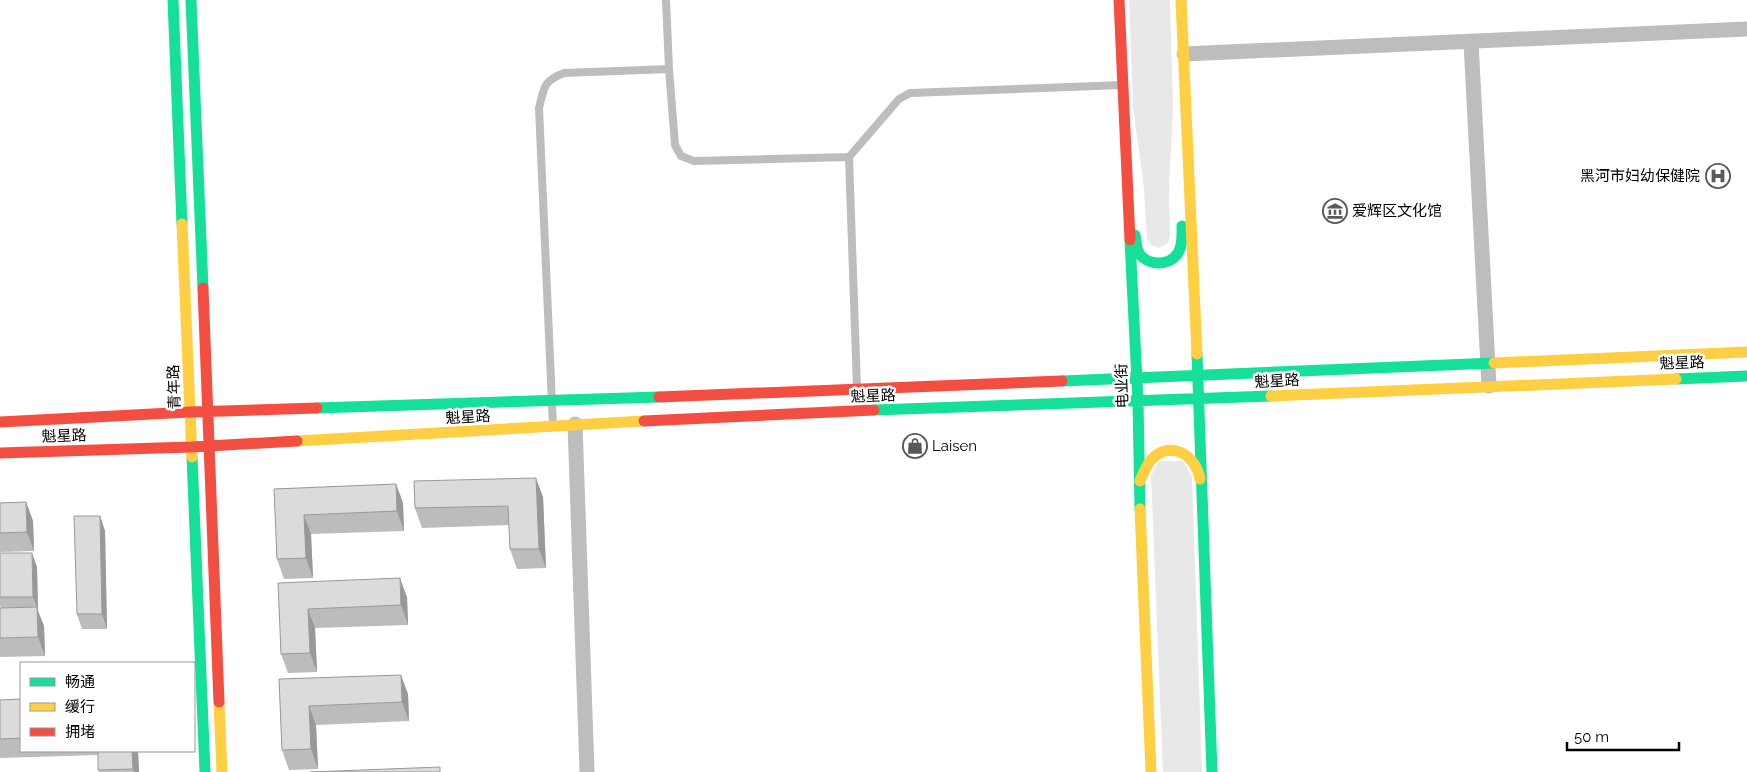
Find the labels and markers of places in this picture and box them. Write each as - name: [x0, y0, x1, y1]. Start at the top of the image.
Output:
- hospital icon: 黑河市妇幼保健院: [1705, 163, 1731, 189]
- place label: 黑河市妇幼保健院: [1580, 167, 1700, 185]
- museum icon: 爱辉区文化馆: [1322, 198, 1348, 224]
- place label: 爱辉区文化馆: [1352, 202, 1442, 220]
- shop icon: Laisen: [902, 433, 928, 459]
- place label: Laisen: [932, 437, 977, 455]

